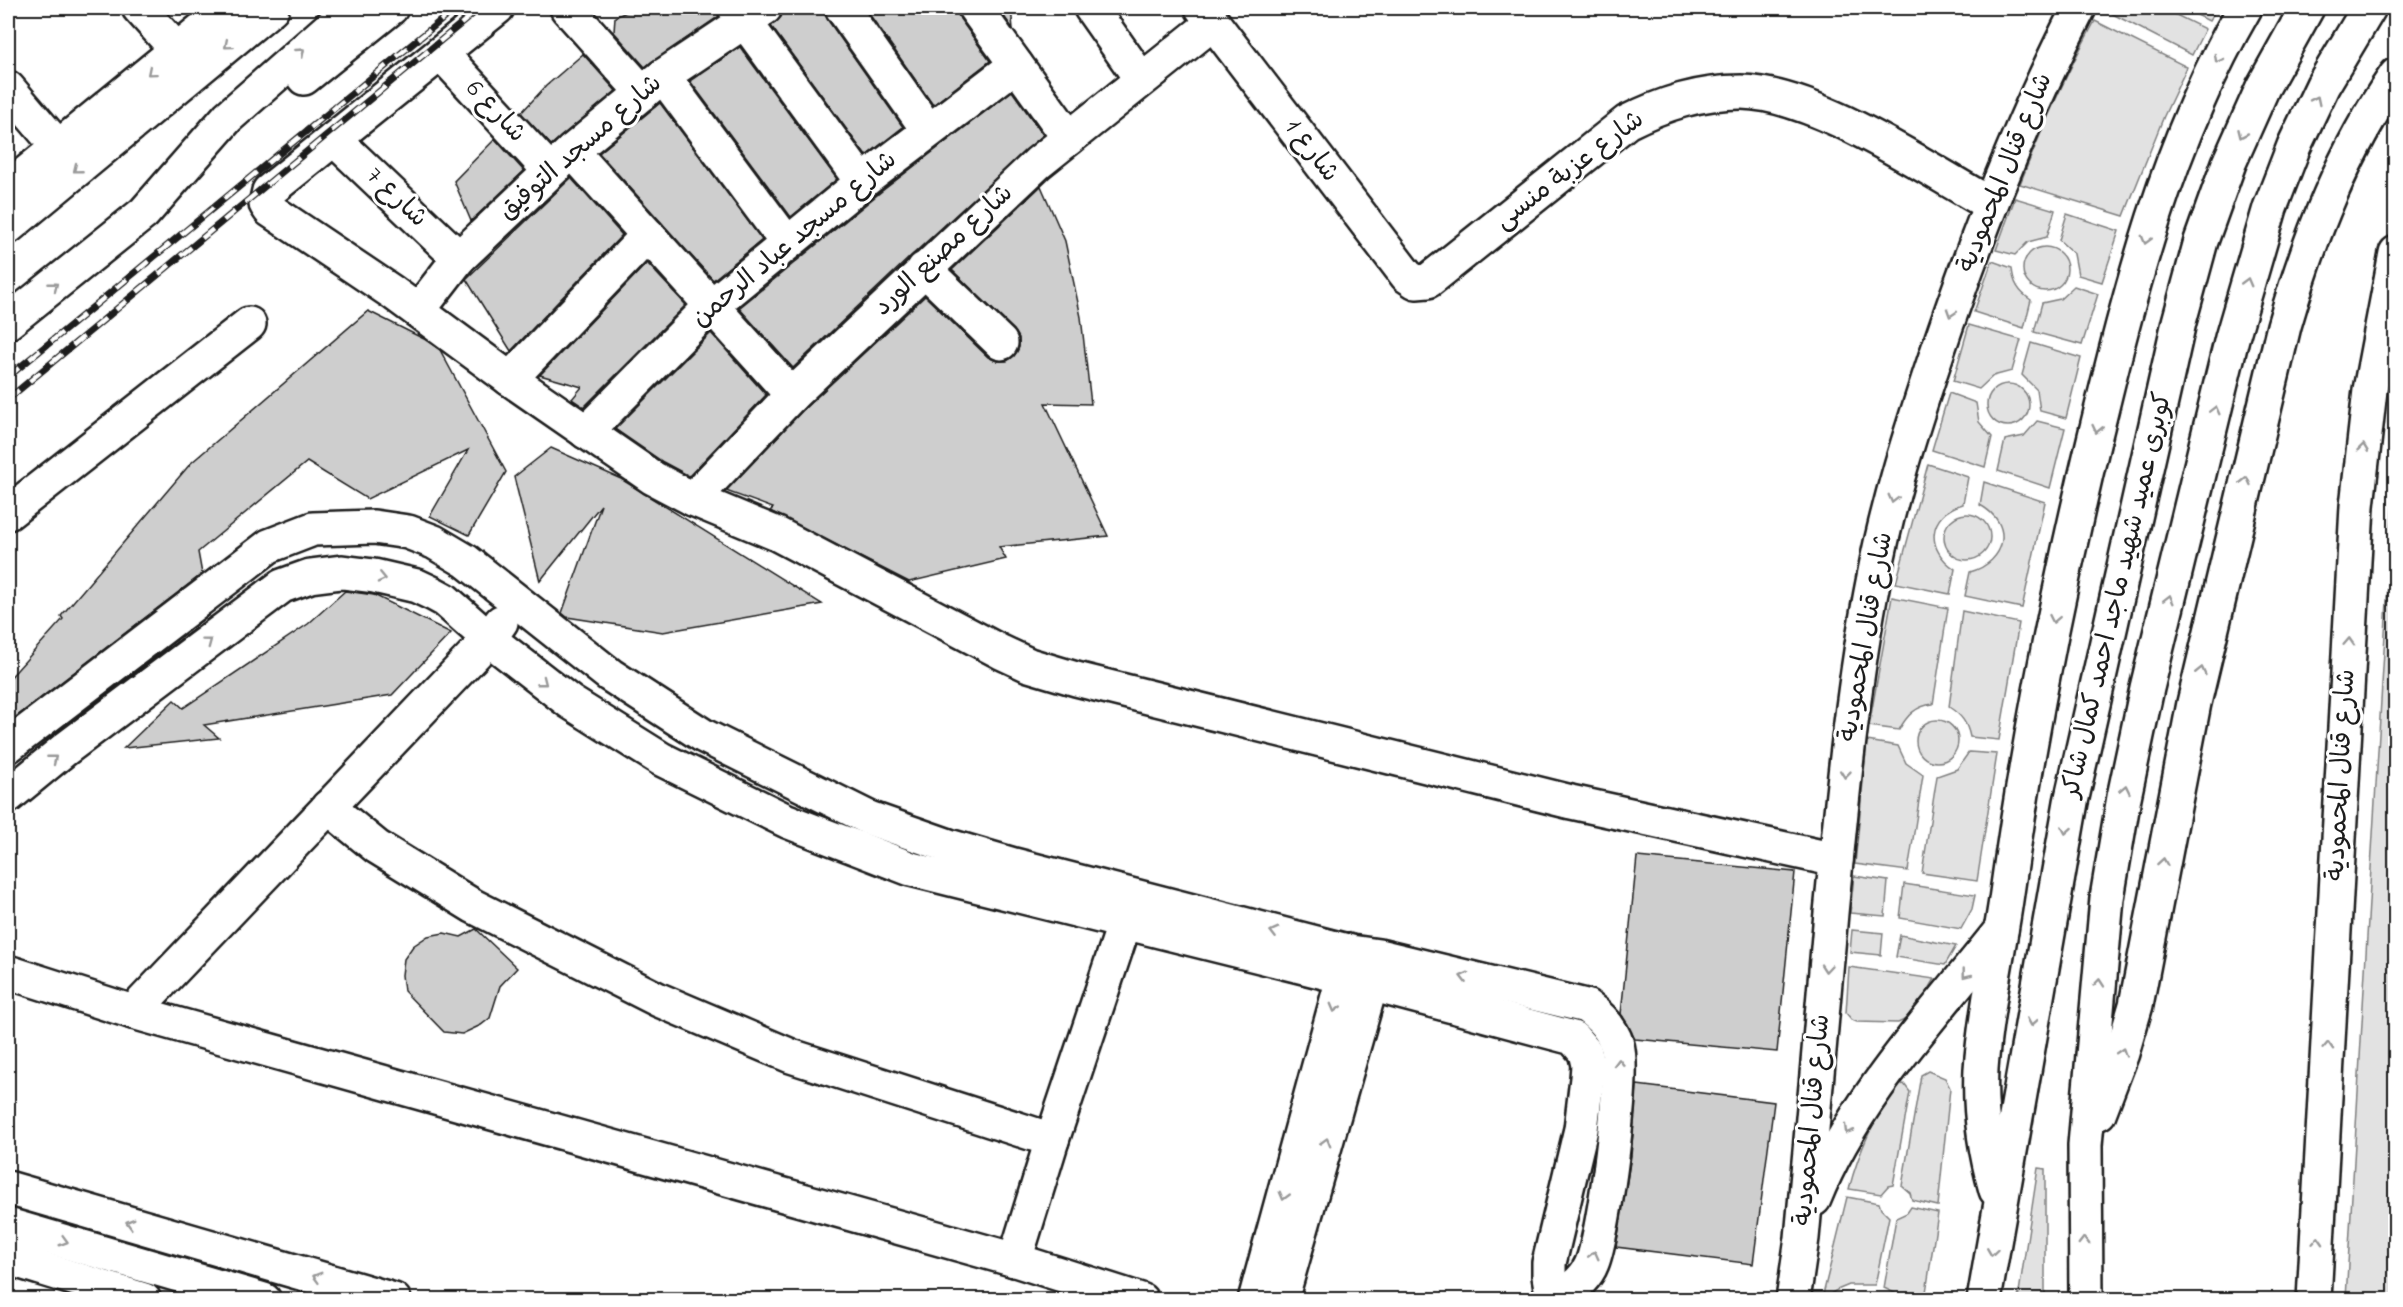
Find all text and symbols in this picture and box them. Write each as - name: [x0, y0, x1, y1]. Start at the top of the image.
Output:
- one-way arrow: [224, 38, 235, 49]
- one-way arrow: [295, 48, 305, 59]
- one-way arrow: [2213, 53, 2225, 64]
- one-way arrow: [147, 64, 158, 75]
- street label: شارع مسجد التوفيق: [491, 66, 671, 230]
- street label: شارع قنال المحمودية: [1949, 67, 2063, 279]
- street label: شارع 6: [456, 72, 534, 152]
- one-way arrow: [2309, 95, 2320, 106]
- street label: شارع عزبة منسى: [1487, 102, 1653, 240]
- street label: شارع 1: [1274, 111, 1348, 191]
- one-way arrow: [2237, 128, 2249, 139]
- street label: شارع مسجد عباد الرحمن: [684, 142, 906, 338]
- street label: شارع 7: [356, 159, 436, 237]
- one-way arrow: [73, 162, 84, 173]
- street label: شارع مصنع الورد: [865, 176, 1023, 326]
- one-way arrow: [2140, 235, 2153, 245]
- one-way arrow: [2240, 277, 2253, 287]
- one-way arrow: [47, 283, 58, 294]
- one-way arrow: [1945, 307, 1958, 318]
- street label: كوبرى عميد شهيد ماجد احمد كمال شاكر: [2052, 389, 2183, 803]
- one-way arrow: [2207, 405, 2220, 415]
- one-way arrow: [2091, 424, 2104, 434]
- one-way arrow: [2357, 443, 2369, 452]
- one-way arrow: [2239, 476, 2252, 486]
- one-way arrow: [1887, 494, 1900, 504]
- street label: شارع قنال المحمودية: [1830, 529, 1904, 745]
- one-way arrow: [377, 570, 387, 583]
- one-way arrow: [2161, 595, 2174, 605]
- one-way arrow: [2048, 614, 2061, 624]
- one-way arrow: [2343, 637, 2356, 646]
- one-way arrow: [202, 638, 213, 649]
- one-way arrow: [2194, 666, 2207, 676]
- street label: شارع قنال المحمودية: [2317, 668, 2367, 882]
- one-way arrow: [537, 674, 548, 685]
- one-way arrow: [46, 756, 57, 767]
- one-way arrow: [1839, 769, 1852, 778]
- one-way arrow: [2118, 785, 2131, 795]
- one-way arrow: [2060, 825, 2073, 835]
- one-way arrow: [2156, 857, 2169, 867]
- one-way arrow: [1269, 927, 1279, 940]
- one-way arrow: [1820, 963, 1833, 972]
- one-way arrow: [1962, 968, 1973, 979]
- one-way arrow: [1459, 971, 1469, 984]
- one-way arrow: [2092, 978, 2105, 987]
- one-way arrow: [1330, 1003, 1343, 1013]
- street label: شارع قنال المحمودية: [1785, 1013, 1841, 1227]
- one-way arrow: [2026, 1017, 2038, 1027]
- one-way arrow: [2321, 1042, 2334, 1051]
- one-way arrow: [2114, 1047, 2127, 1058]
- one-way arrow: [1613, 1058, 1625, 1067]
- one-way arrow: [1844, 1124, 1855, 1134]
- one-way arrow: [1319, 1137, 1331, 1148]
- one-way arrow: [1278, 1191, 1291, 1201]
- one-way arrow: [125, 1218, 136, 1230]
- one-way arrow: [58, 1234, 69, 1246]
- one-way arrow: [2078, 1237, 2090, 1246]
- one-way arrow: [2311, 1237, 2324, 1246]
- one-way arrow: [1987, 1247, 1999, 1256]
- one-way arrow: [1586, 1251, 1599, 1261]
- one-way arrow: [312, 1272, 323, 1284]

